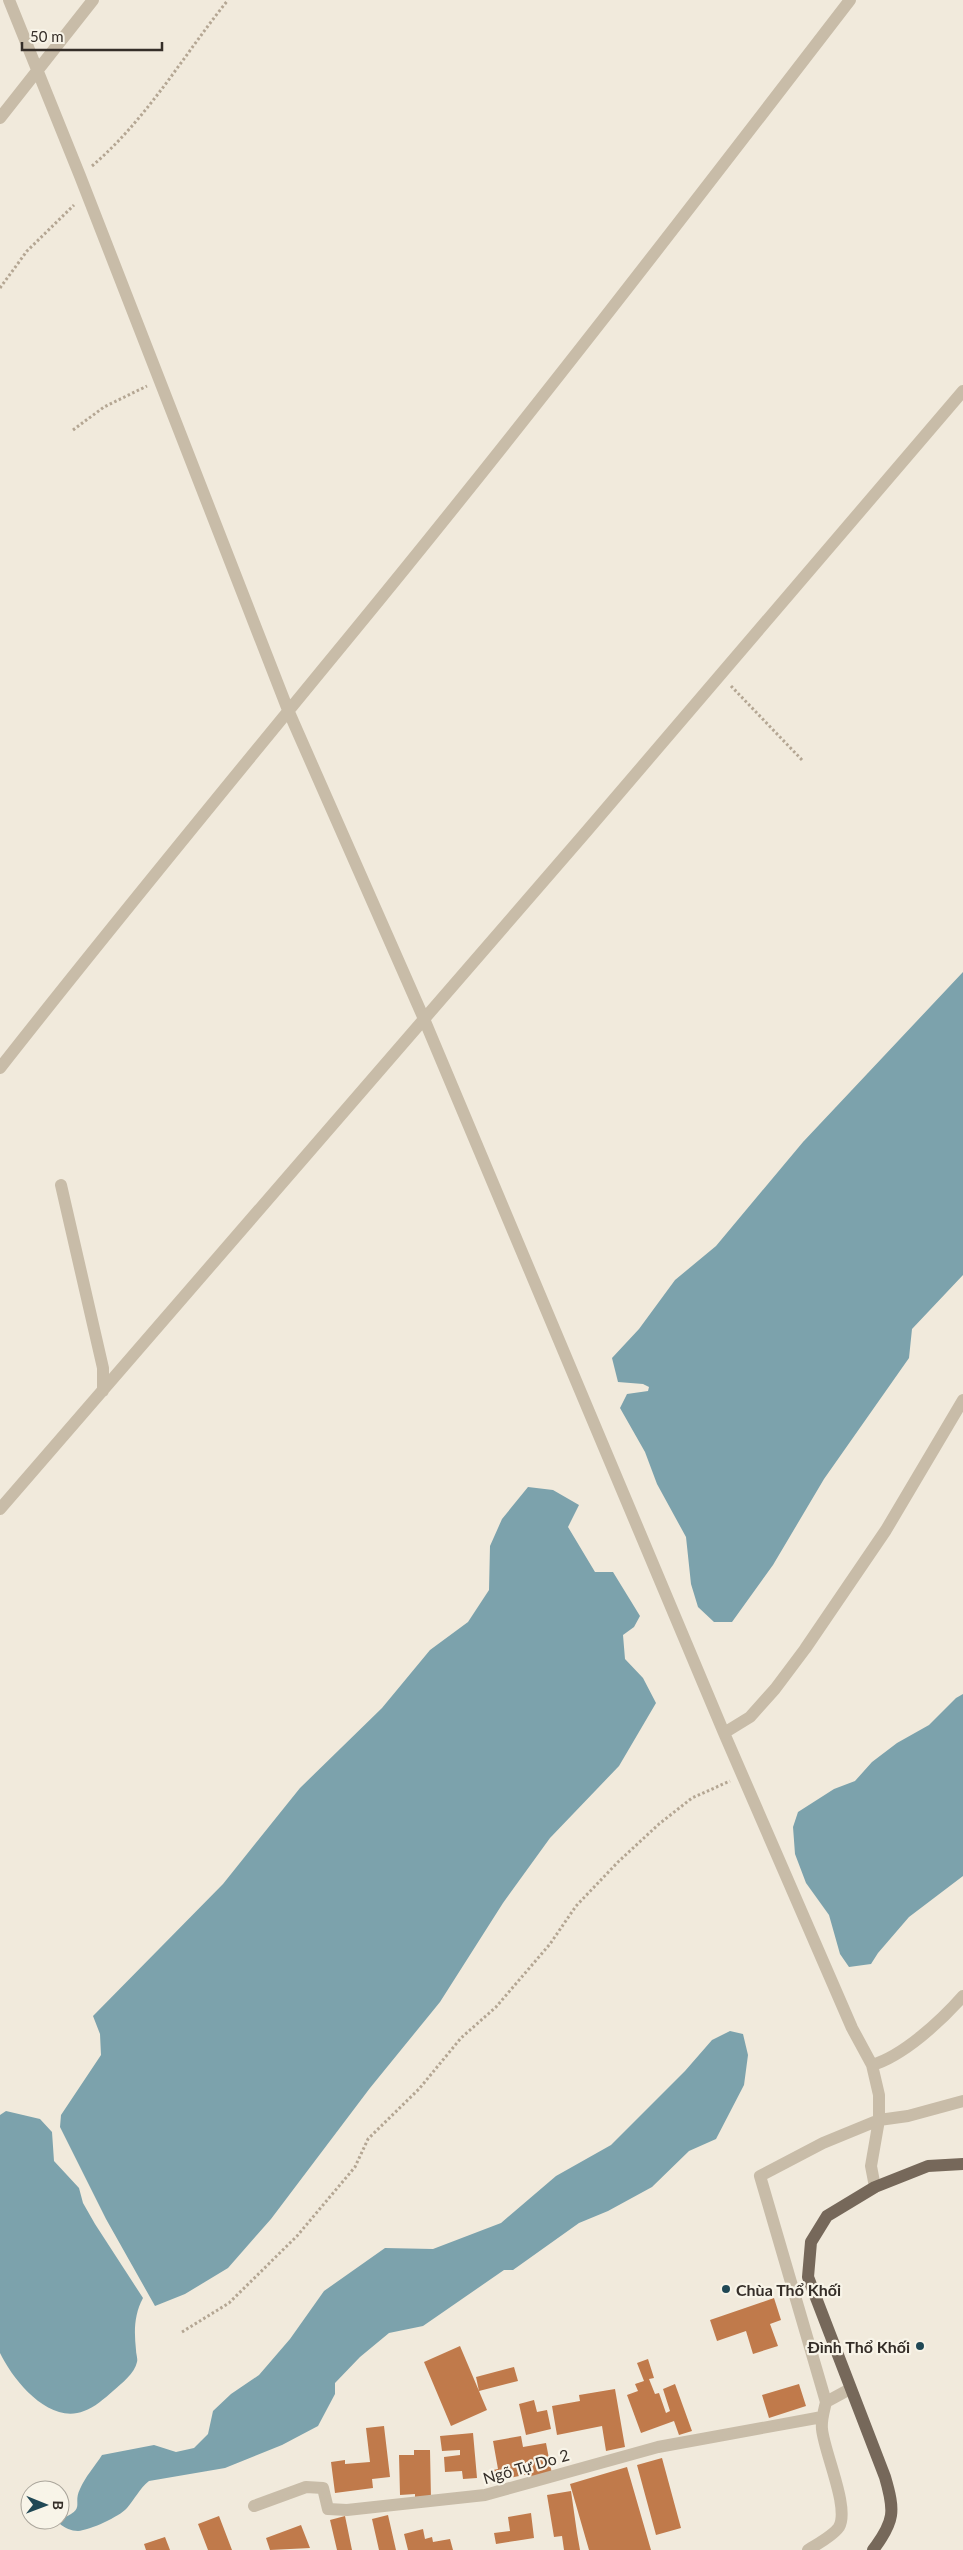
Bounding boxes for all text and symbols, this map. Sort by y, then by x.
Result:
scale bar [22,20,162,52]
text: 50 m [30,27,64,45]
place label: Chùa Thổ Khối [736,2280,841,2299]
marker: Chùa Thổ Khối [720,2283,732,2295]
place label: Đình Thổ Khối [807,2337,910,2356]
marker: Đình Thổ Khối [914,2340,926,2352]
street label: Ngõ Tự Do 2 [481,2445,571,2487]
north arrow [20,2480,70,2530]
text: B [50,2500,67,2510]

